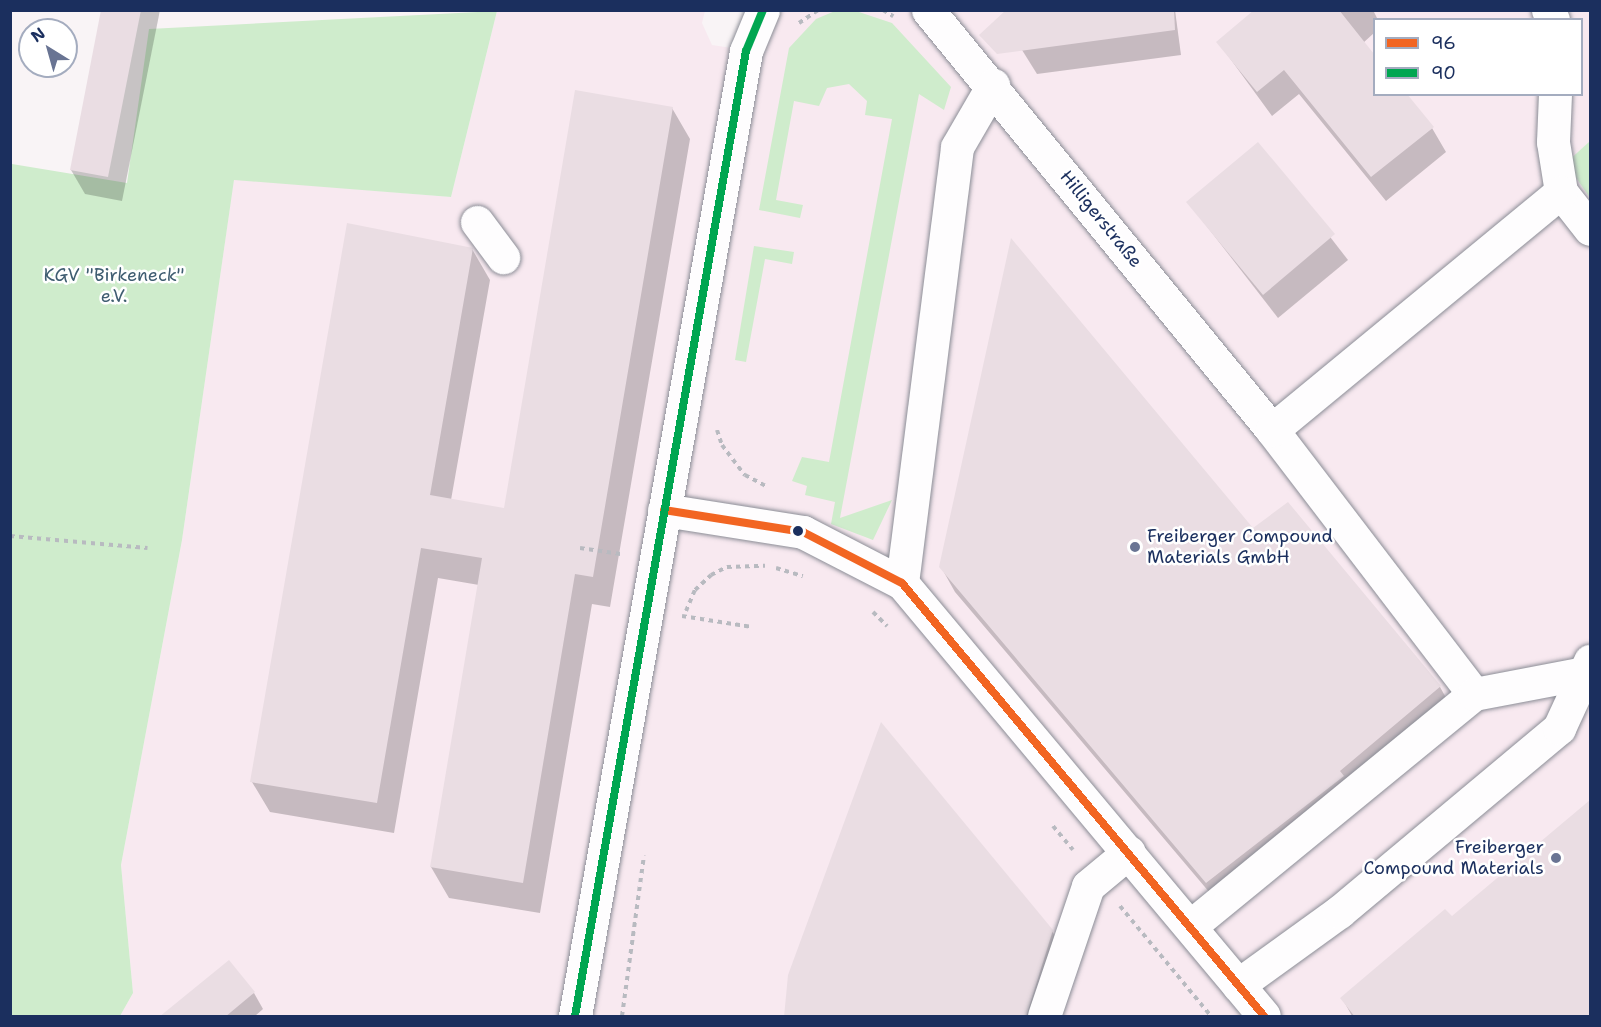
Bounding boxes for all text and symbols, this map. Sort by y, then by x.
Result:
north arrow [18,18,78,78]
legend [1373,18,1583,96]
text: N [27,23,49,47]
text: 96 [1431,31,1456,55]
text: 90 [1431,61,1456,85]
street label: Hilligerstraße [1055,166,1147,272]
park label: KGV "Birkeneck" e.V. [44,265,184,308]
unlabelled marker [792,525,804,537]
place label: Freiberger Compound Materials GmbH [1147,526,1333,568]
marker: Freiberger Compound Materials GmbH [1128,540,1142,554]
place label: Freiberger Compound Materials [1364,837,1544,880]
marker: Freiberger Compound Materials [1549,851,1563,865]

